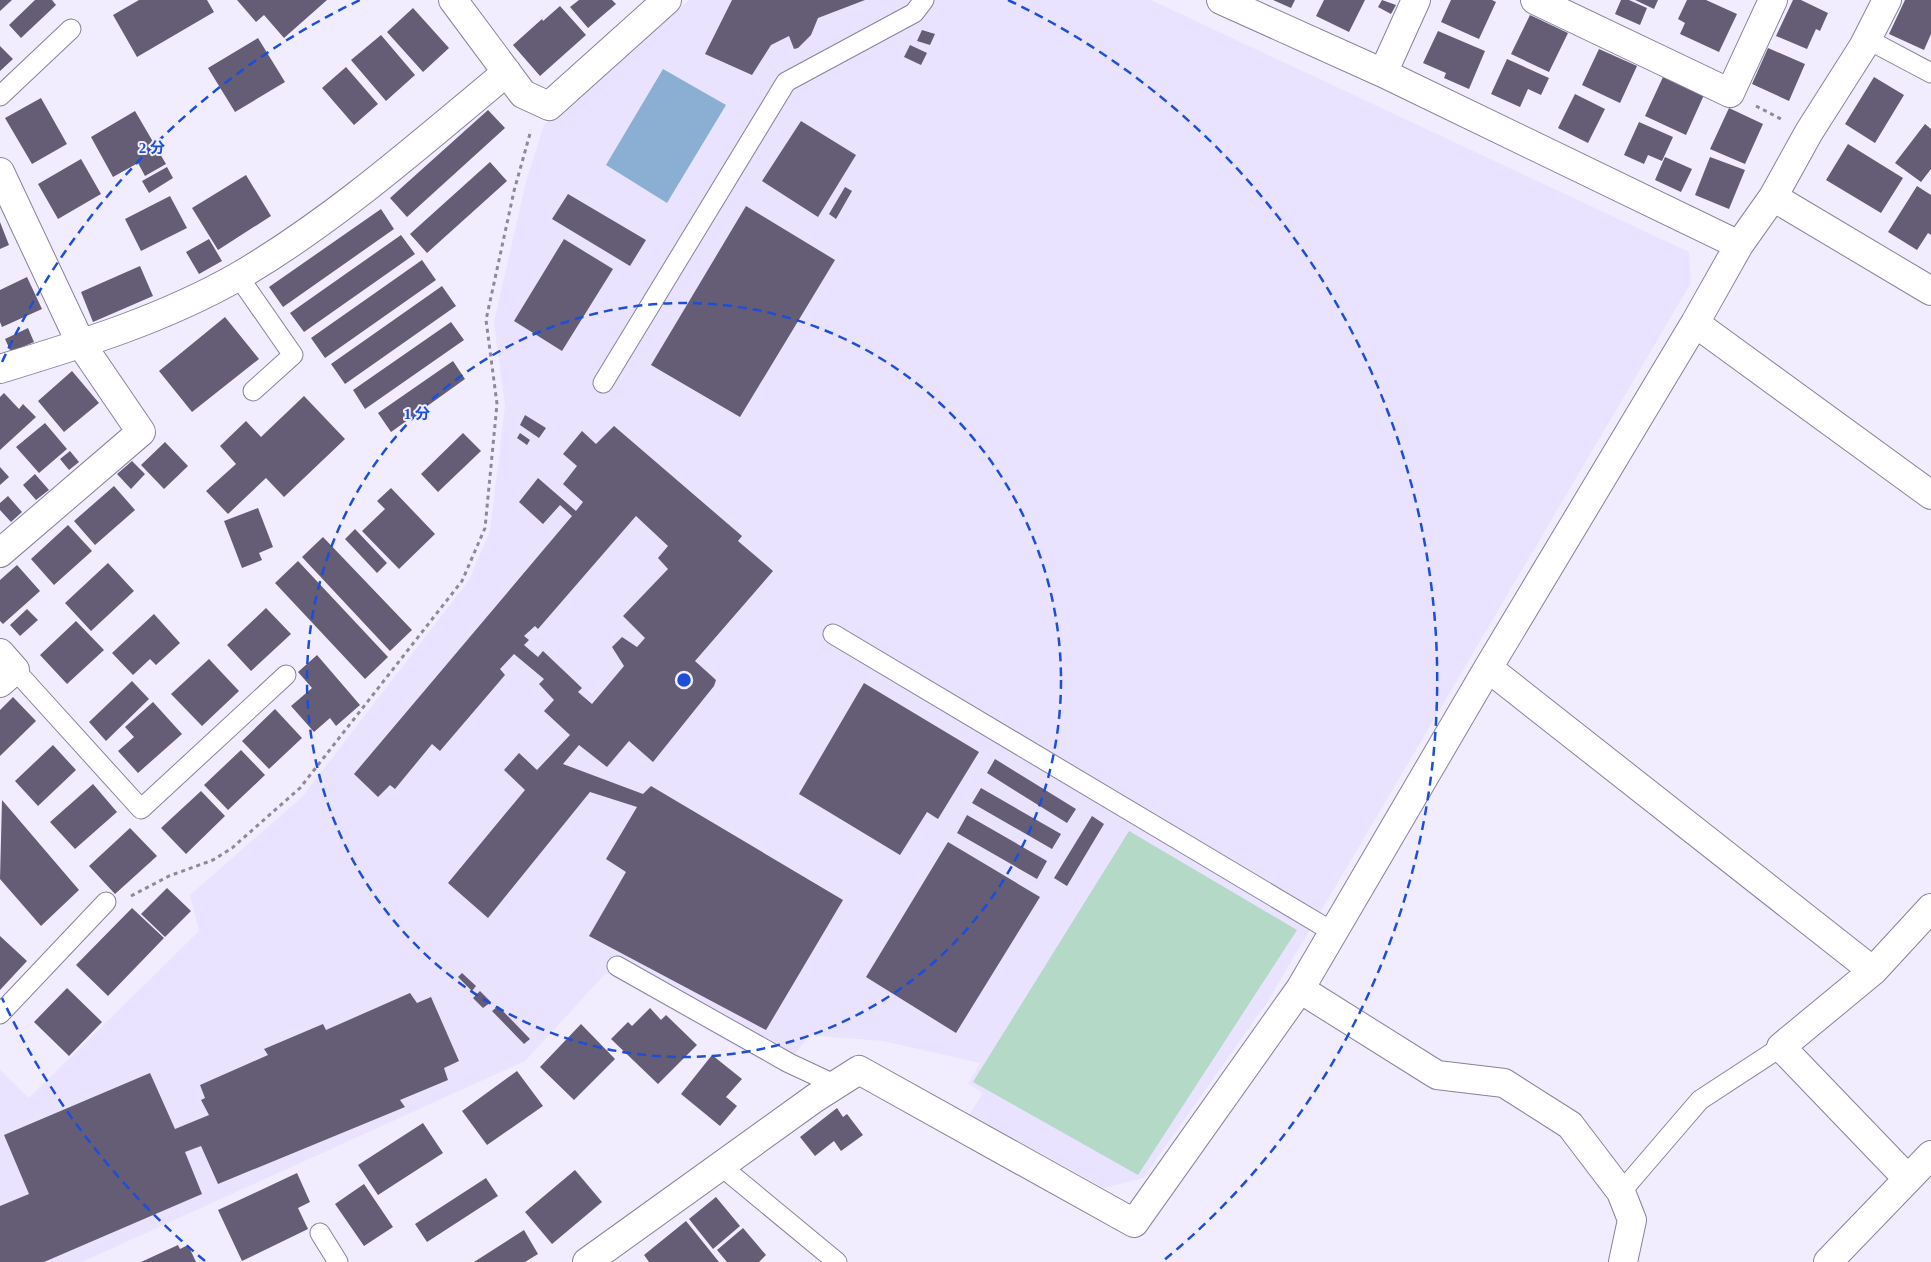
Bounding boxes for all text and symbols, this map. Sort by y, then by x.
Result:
text: 2 分 [139,140,165,156]
text: 1 分 [404,406,430,422]
centre of rings [675,671,693,689]

